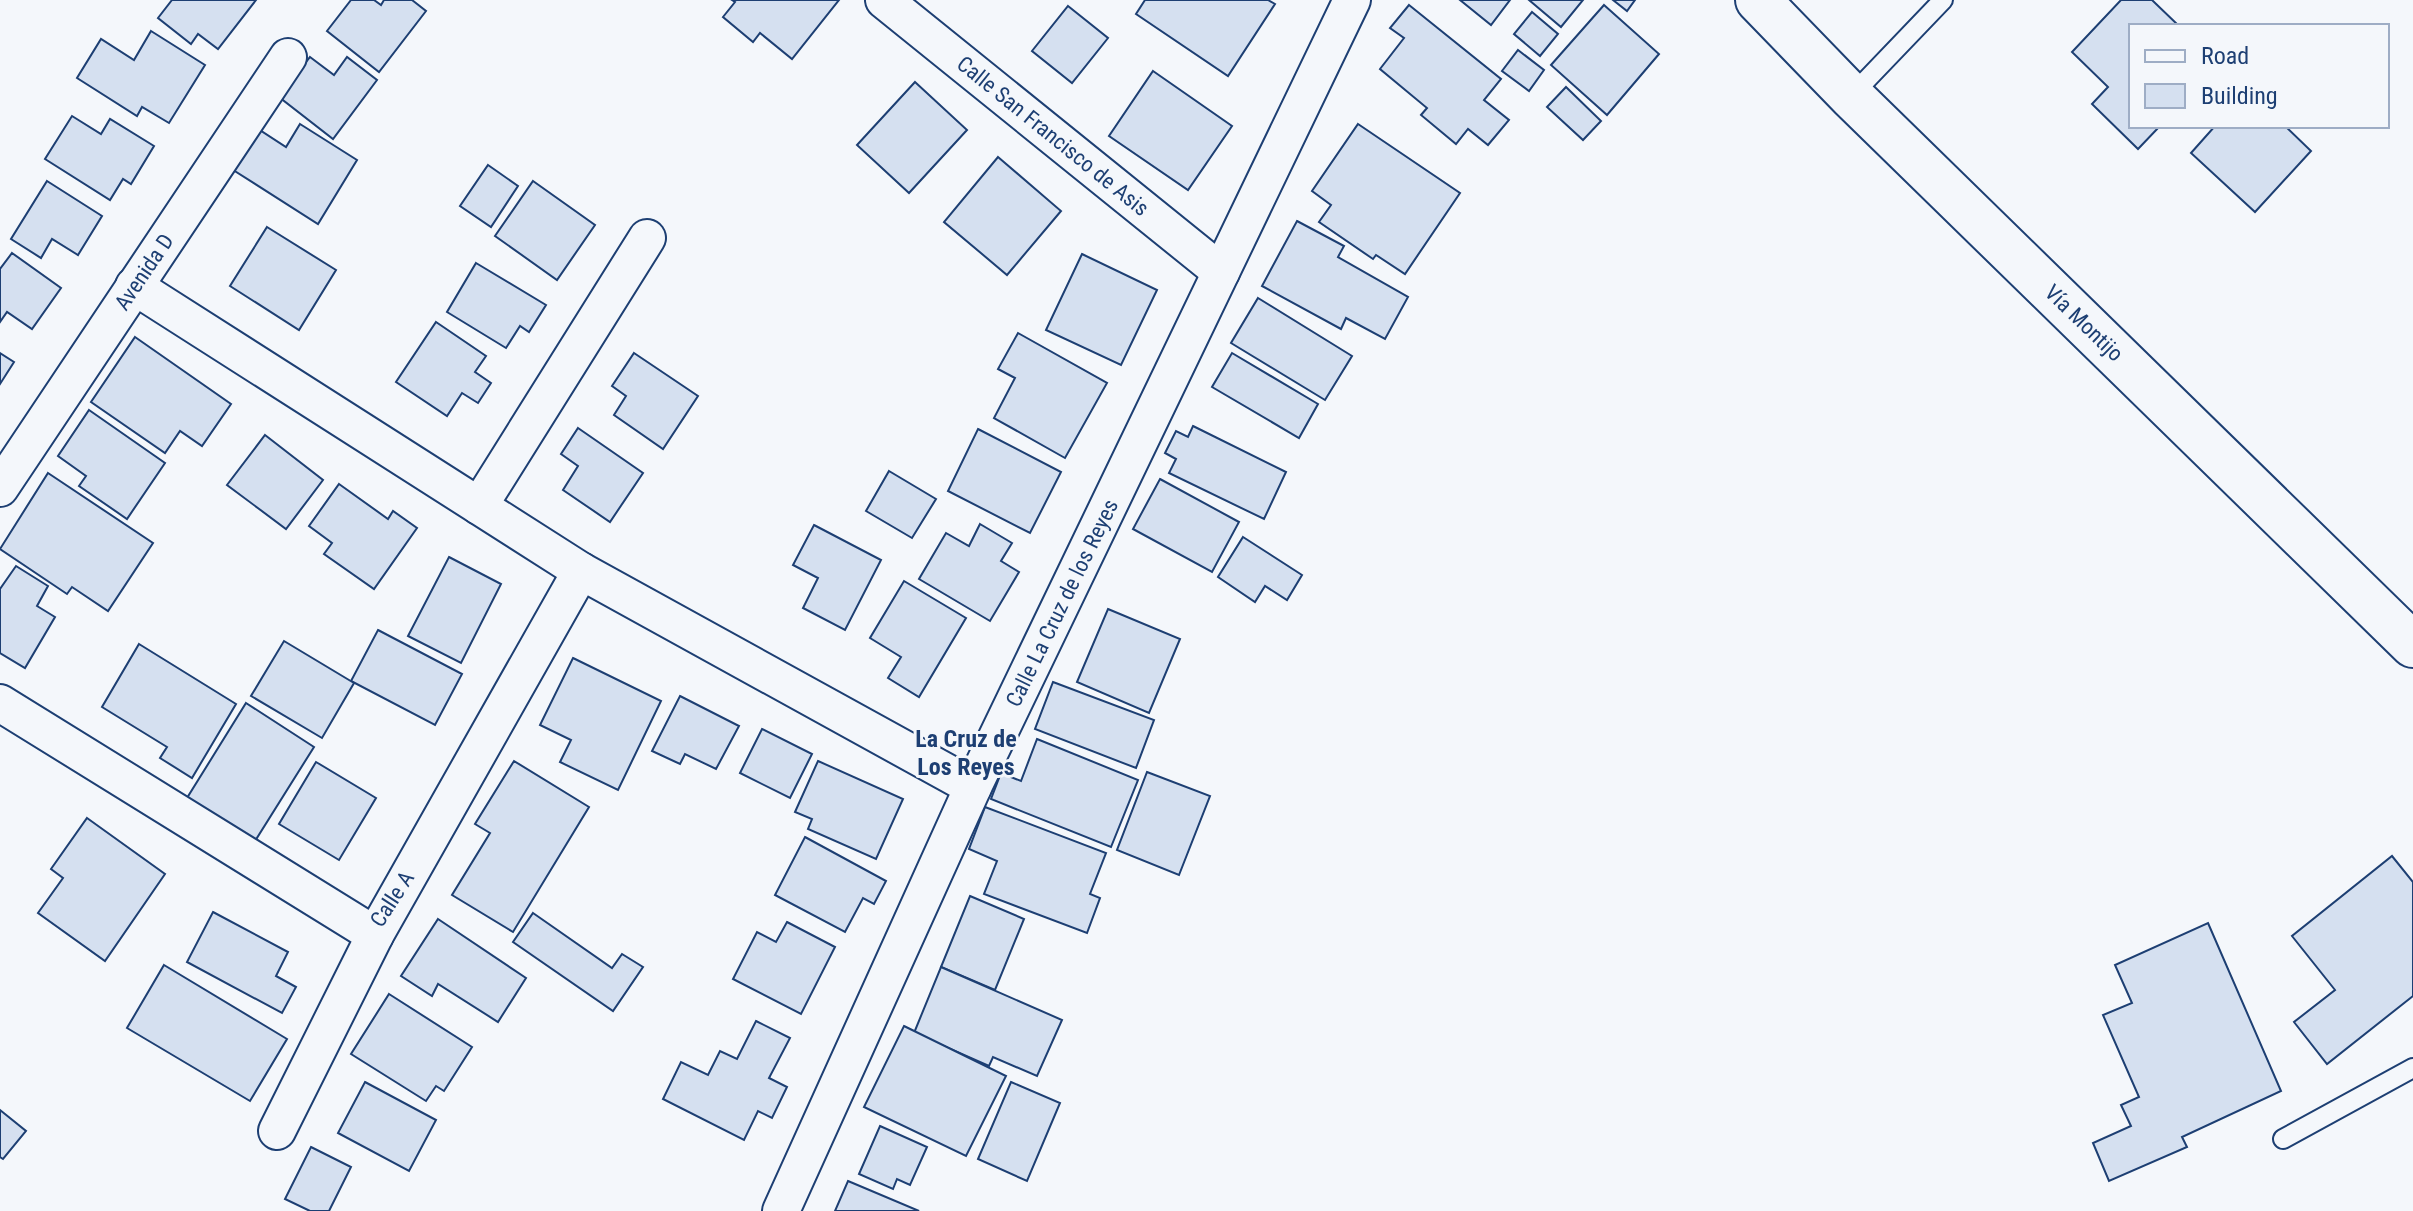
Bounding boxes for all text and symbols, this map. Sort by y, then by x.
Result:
legend [2129,24,2389,128]
text: Road [2201,42,2249,70]
street label: Calle San Francisco de Asis [952,51,1154,221]
text: Building [2201,82,2278,110]
street label: Avenida D [109,229,179,315]
street label: Vía Montijo [2040,280,2128,366]
street label: Calle La Cruz de los Reyes [1001,495,1123,711]
district label: La Cruz de Los Reyes [915,725,1017,781]
street label: Calle A [365,866,419,931]

